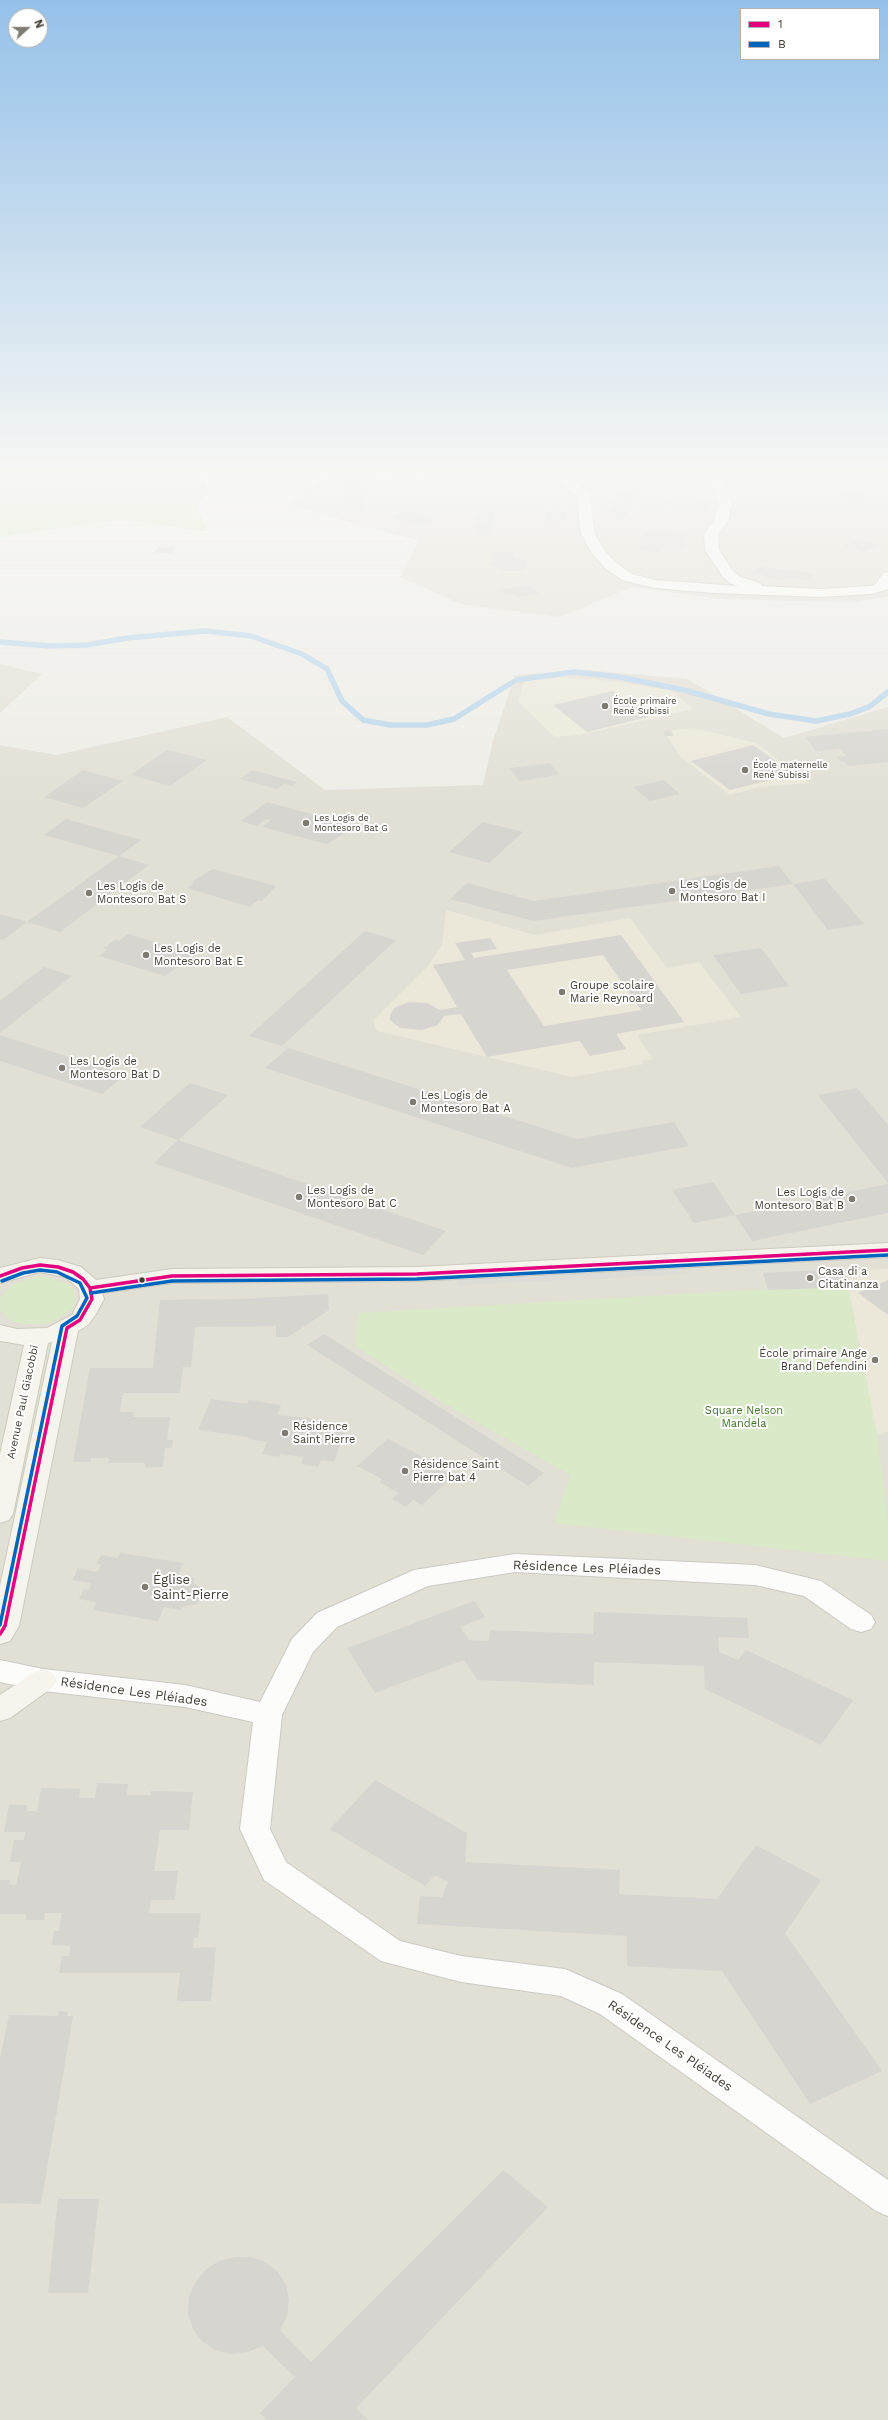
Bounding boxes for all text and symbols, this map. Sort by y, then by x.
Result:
north arrow [8,8,48,48]
legend [740,8,880,60]
text: 1 [778,17,783,31]
text: N [31,18,46,30]
text: B [778,37,786,51]
place label: École primaire René Subissi [613,696,677,717]
marker: École primaire René Subissi [600,701,610,711]
place label: École maternelle René Subissi [753,760,828,781]
marker: École maternelle René Subissi [740,765,750,775]
place label: Les Logis de Montesoro Bat G [314,813,388,834]
marker: Les Logis de Montesoro Bat G [301,818,311,828]
place label: Les Logis de Montesoro Bat I [680,878,765,904]
place label: Les Logis de Montesoro Bat S [97,880,186,906]
marker: Les Logis de Montesoro Bat I [667,886,677,896]
marker: Les Logis de Montesoro Bat S [84,888,94,898]
place label: Les Logis de Montesoro Bat E [154,942,243,968]
marker: Les Logis de Montesoro Bat E [141,950,151,960]
place label: Groupe scolaire Marie Reynoard [570,979,654,1005]
marker: Groupe scolaire Marie Reynoard [557,987,567,997]
place label: Les Logis de Montesoro Bat D [70,1055,160,1081]
marker: Les Logis de Montesoro Bat D [57,1063,67,1073]
place label: Les Logis de Montesoro Bat A [421,1089,510,1115]
marker: Les Logis de Montesoro Bat A [408,1097,418,1107]
place label: Les Logis de Montesoro Bat C [307,1184,397,1210]
place label: Les Logis de Montesoro Bat B [755,1186,844,1212]
marker: Les Logis de Montesoro Bat C [294,1192,304,1202]
marker: Les Logis de Montesoro Bat B [847,1194,857,1204]
place label: Casa di a Citatinanza [818,1265,879,1291]
marker: Casa di a Citatinanza [805,1273,815,1283]
unlabelled marker [137,1275,147,1285]
street label: Avenue Paul Giacobbi [4,1344,42,1460]
place label: École primaire Ange Brand Defendini [759,1347,867,1373]
marker: École primaire Ange Brand Defendini [870,1355,880,1365]
park label: Square Nelson Mandela [705,1404,783,1430]
place label: Résidence Saint Pierre [293,1420,355,1446]
marker: Résidence Saint Pierre [280,1428,290,1438]
place label: Résidence Saint Pierre bat 4 [413,1458,499,1484]
marker: Résidence Saint Pierre bat 4 [400,1466,410,1476]
street label: Résidence Les Pléiades [513,1558,661,1578]
place label: Église Saint-Pierre [153,1572,229,1603]
marker: Église Saint-Pierre [140,1582,150,1592]
street label: Résidence Les Pléiades [60,1674,208,1710]
street label: Résidence Les Pléiades [605,1997,735,2095]

